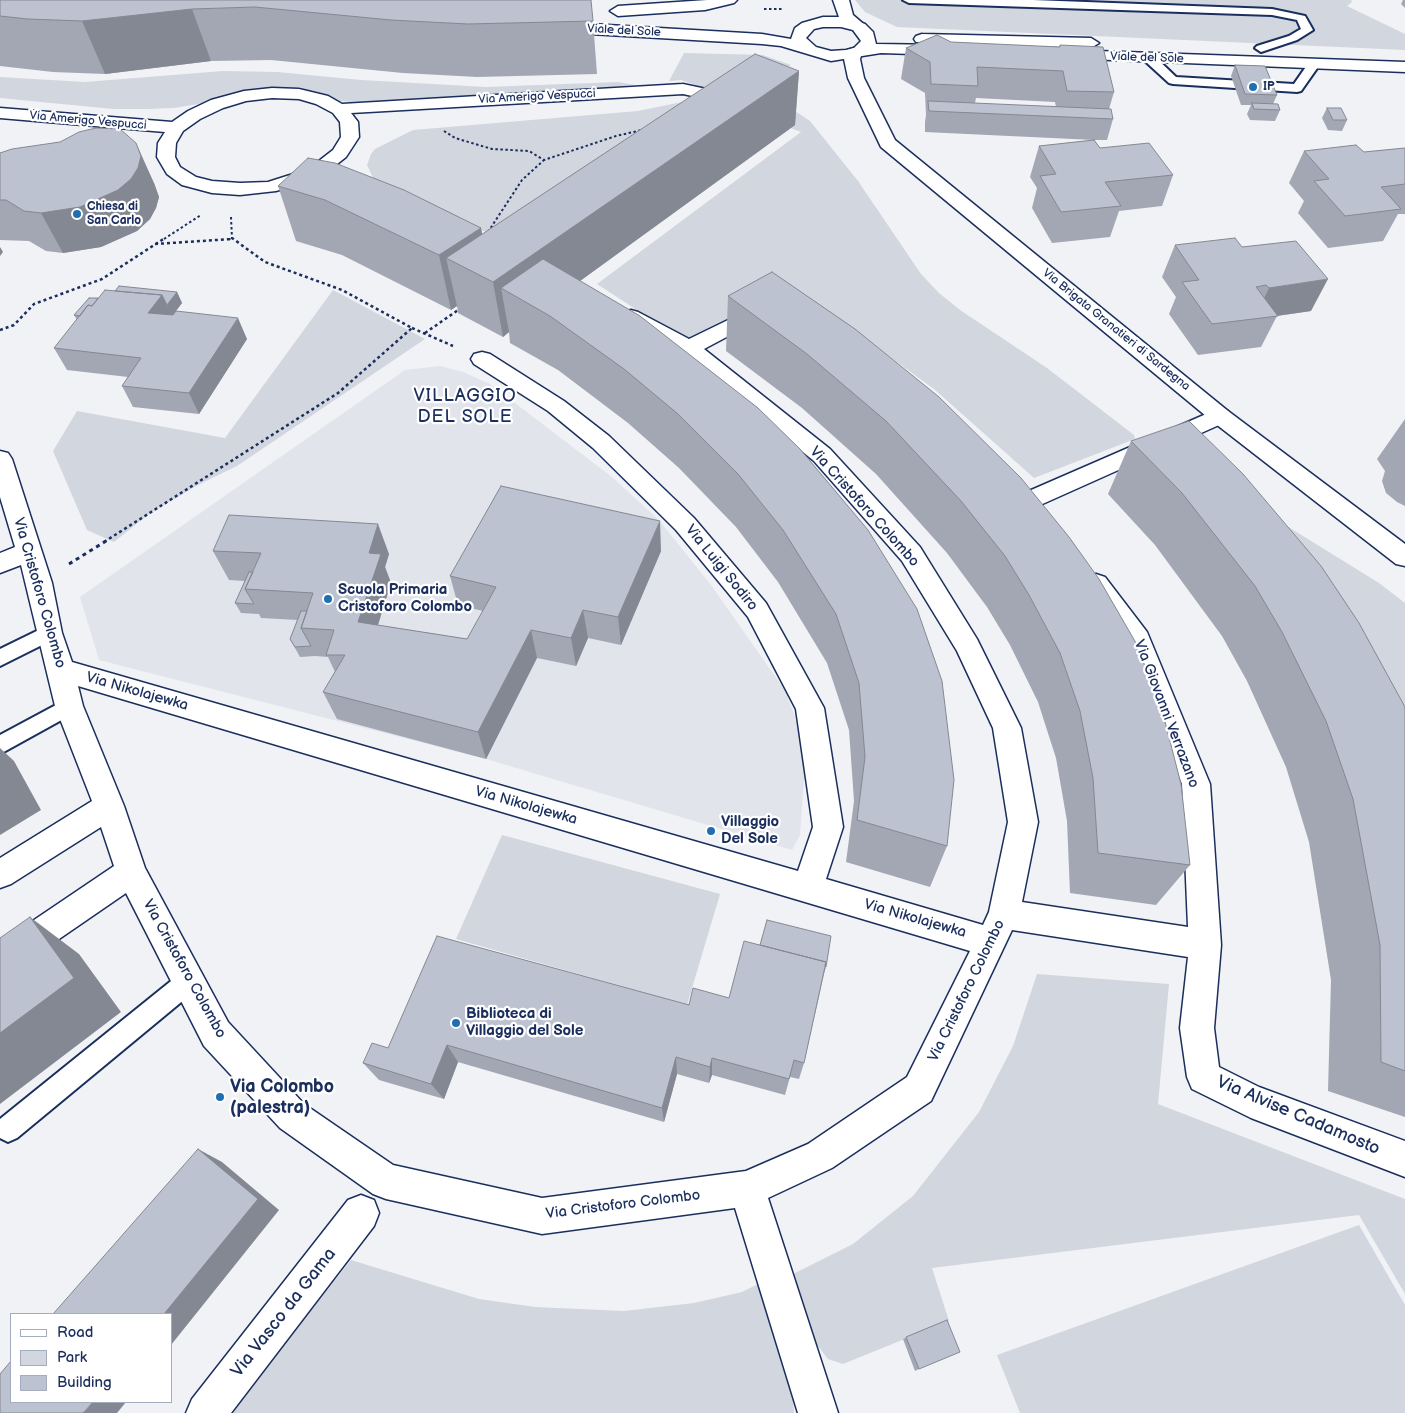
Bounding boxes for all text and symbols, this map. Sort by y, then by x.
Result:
street label: Viale del Sole [587,22,661,40]
street label: Viale del Sole [1110,50,1184,66]
place label: IP [1263,80,1275,94]
marker: IP [1247,81,1259,93]
street label: Via Amerigo Vespucci [478,87,596,107]
street label: Via Amerigo Vespucci [29,109,147,133]
place label: Chiesa di San Carlo [87,200,141,228]
marker: Chiesa di San Carlo [71,208,83,220]
street label: Via Brigata Granatieri di Sardegna [1039,266,1193,394]
district label: VILLAGGIO DEL SOLE [412,385,518,428]
street label: Via Cristoforo Colombo [805,443,923,571]
street label: Via Cristoforo Colombo [9,516,69,670]
street label: Via Luigi Sodiro [681,521,761,615]
place label: Scuola Primaria Cristoforo Colombo [338,581,472,616]
marker: Scuola Primaria Cristoforo Colombo [322,593,334,605]
street label: Via Giovanni Verrazano [1129,637,1203,791]
street label: Via Nikolajewka [84,669,190,715]
street label: Via Nikolajewka [473,783,579,829]
place label: Villaggio Del Sole [721,813,779,848]
marker: Villaggio Del Sole [705,825,717,837]
street label: Via Nikolajewka [862,896,968,942]
street label: Via Cristoforo Colombo [138,897,230,1041]
street label: Via Cristoforo Colombo [925,917,1009,1065]
place label: Biblioteca di Villaggio del Sole [466,1005,583,1040]
marker: Biblioteca di Villaggio del Sole [450,1017,462,1029]
street label: Via Alvise Cadamosto [1213,1072,1383,1160]
place label: Via Colombo (palestra) [230,1076,334,1118]
marker: Via Colombo (palestra) [214,1091,226,1103]
street label: Via Cristoforo Colombo [545,1187,701,1223]
street label: Via Vasco da Gama [227,1244,341,1382]
legend [10,1313,172,1403]
text: Road [57,1323,93,1342]
text: Park [57,1348,87,1367]
text: Building [57,1373,112,1392]

